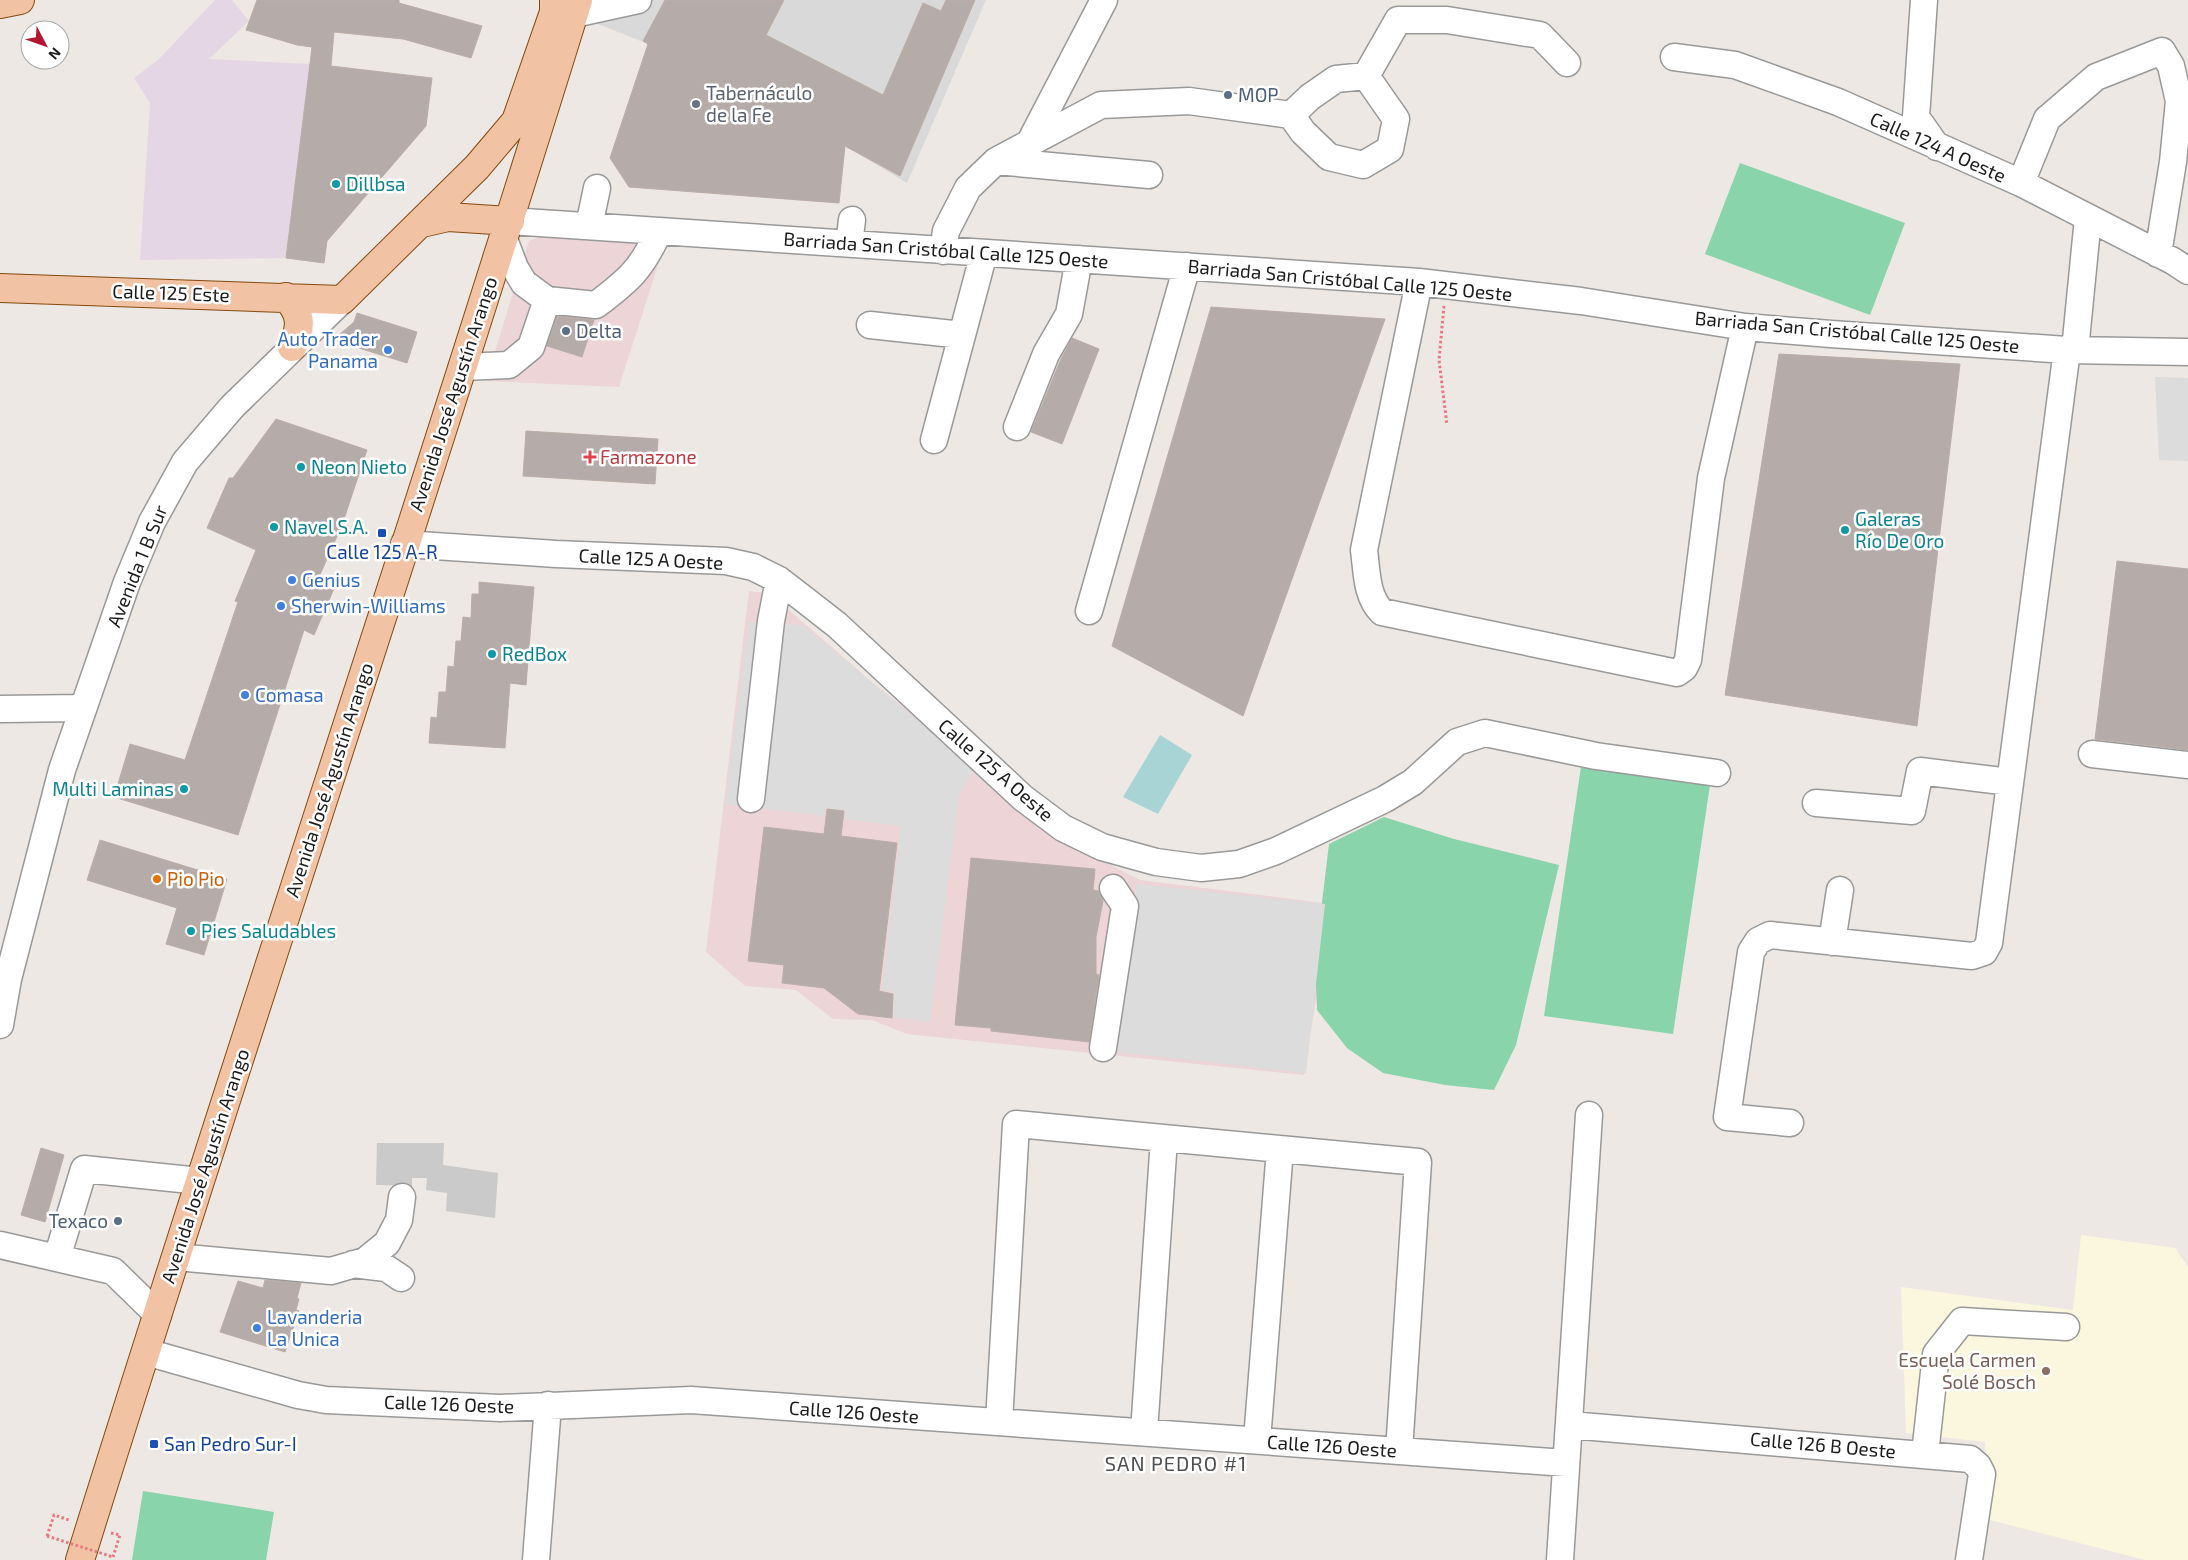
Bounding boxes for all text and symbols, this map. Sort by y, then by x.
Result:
north arrow [20,20,70,70]
text: N [45,44,65,63]
place label: Tabernáculo de la Fe [706,81,812,126]
place label: MOP [1238,83,1279,106]
marker: MOP [1222,89,1234,101]
marker: Tabernáculo de la Fe [690,98,702,110]
street label: Calle 124 A Oeste [1867,106,2010,187]
place label: Dillbsa [346,172,406,195]
marker: Dillbsa [330,178,342,190]
street label: Barriada San Cristóbal Calle 125 Oeste [783,227,1109,272]
street label: Barriada San Cristóbal Calle 125 Oeste [1187,254,1513,305]
street label: Avenida José Agustín Arango [404,274,501,514]
street label: Calle 125 Este [112,279,230,306]
street label: Barriada San Cristóbal Calle 125 Oeste [1694,306,2020,357]
place label: Delta [576,319,622,342]
marker: Delta [560,325,572,337]
place label: Auto Trader Panama [277,327,378,372]
marker: Auto Trader Panama [382,344,394,356]
place label: Farmazone [600,445,697,468]
marker: Farmazone [584,451,596,463]
place label: Neon Nieto [311,455,407,478]
marker: Neon Nieto [295,461,307,473]
street label: Avenida 1 B Sur [102,501,172,630]
place label: Galeras Río De Oro [1855,507,1944,552]
place label: Navel S.A. [284,515,369,538]
marker: Navel S.A. [268,521,280,533]
marker: Galeras Río De Oro [1839,524,1851,536]
marker: Calle 125 A-R [376,527,388,539]
place label: Calle 125 A-R [326,540,438,563]
street label: Calle 125 A Oeste [578,543,724,574]
place label: Genius [302,568,360,591]
marker: Genius [286,574,298,586]
place label: Sherwin-Williams [291,594,446,617]
marker: Sherwin-Williams [275,600,287,612]
place label: RedBox [502,642,567,665]
marker: RedBox [486,648,498,660]
street label: Avenida José Agustín Arango [280,660,377,900]
place label: Comasa [255,683,324,706]
marker: Comasa [239,689,251,701]
street label: Calle 125 A Oeste [934,713,1059,826]
place label: Multi Laminas [52,777,174,800]
marker: Multi Laminas [178,783,190,795]
place label: Pio Pio [167,867,225,890]
marker: Pio Pio [151,873,163,885]
place label: Pies Saludables [201,919,336,942]
marker: Pies Saludables [185,925,197,937]
street label: Avenida José Agustín Arango [156,1046,253,1286]
place label: Texaco [48,1209,108,1232]
marker: Texaco [112,1215,124,1227]
place label: Lavanderia La Unica [267,1305,363,1350]
marker: Lavanderia La Unica [251,1322,263,1334]
place label: Escuela Carmen Solé Bosch [1898,1348,2036,1393]
marker: Escuela Carmen Solé Bosch [2040,1365,2052,1377]
street label: Calle 126 Oeste [383,1390,515,1417]
street label: Calle 126 Oeste [788,1395,920,1428]
street label: Calle 126 B Oeste [1749,1427,1897,1462]
street label: Calle 126 Oeste [1266,1429,1398,1462]
place label: San Pedro Sur-I [164,1432,297,1455]
marker: San Pedro Sur-I [148,1438,160,1450]
district label: SAN PEDRO #1 [1105,1451,1247,1475]

